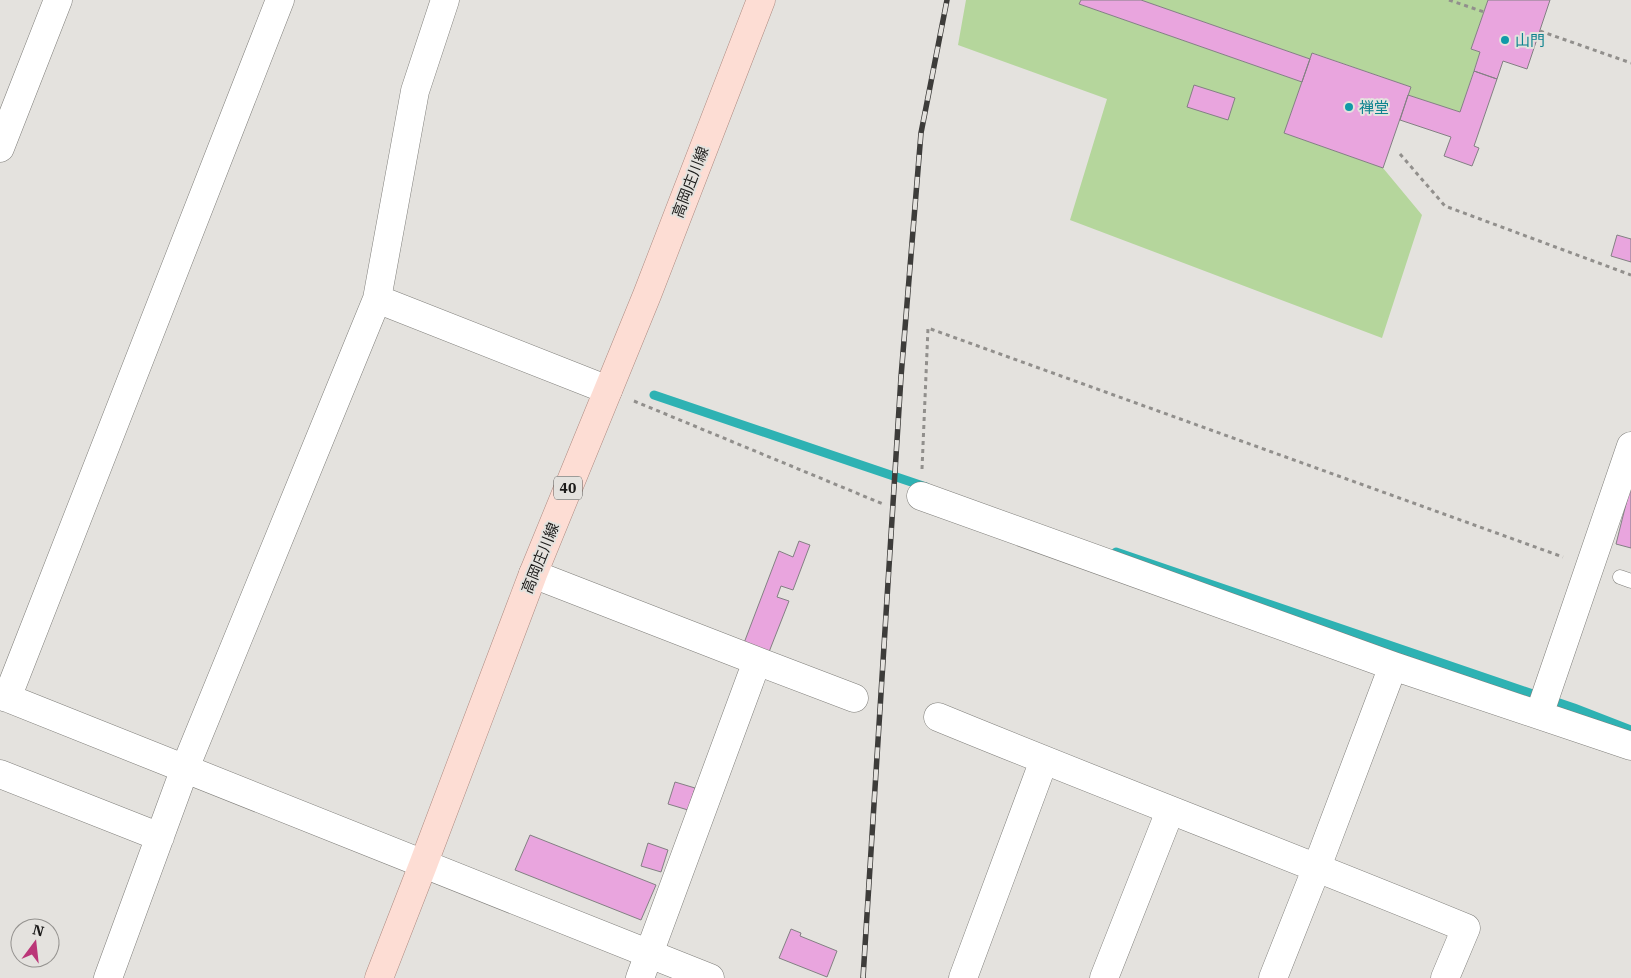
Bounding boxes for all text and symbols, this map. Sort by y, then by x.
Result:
place label: 山門 [1515,31,1545,50]
marker: 山門 [1499,34,1511,46]
place label: 禅堂 [1359,98,1389,117]
marker: 禅堂 [1343,101,1355,113]
street label: 高岡庄川線 [668,144,712,220]
road number: 40 [554,476,582,499]
street label: 高岡庄川線 [517,520,563,596]
north arrow [10,918,60,968]
text: N [31,920,46,941]

